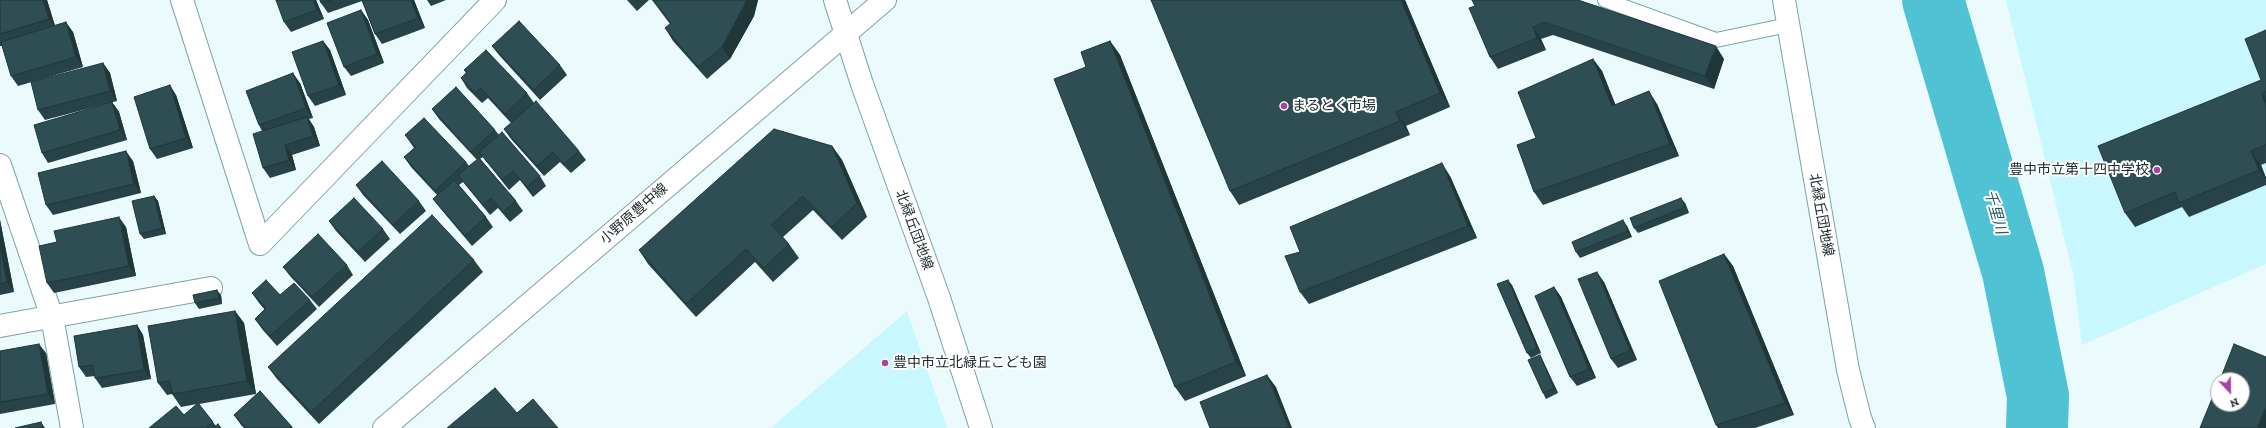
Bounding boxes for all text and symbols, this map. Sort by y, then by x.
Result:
place label: まるとく市場 [1292,98,1376,114]
marker: まるとく市場 [1279,101,1289,111]
place label: 豊中市立第十四中学校 [2009,162,2149,178]
marker: 豊中市立第十四中学校 [2152,165,2162,175]
street label: 北緑丘団地線 [1805,172,1837,258]
street label: 小野原豊中線 [597,180,671,248]
street label: 北緑丘団地線 [892,188,936,272]
water label: 千里川 [1980,188,2010,236]
place label: 豊中市立北緑丘こども園 [893,355,1047,371]
marker: 豊中市立北緑丘こども園 [880,358,890,368]
north arrow [2210,372,2250,412]
text: N [2228,395,2241,410]

